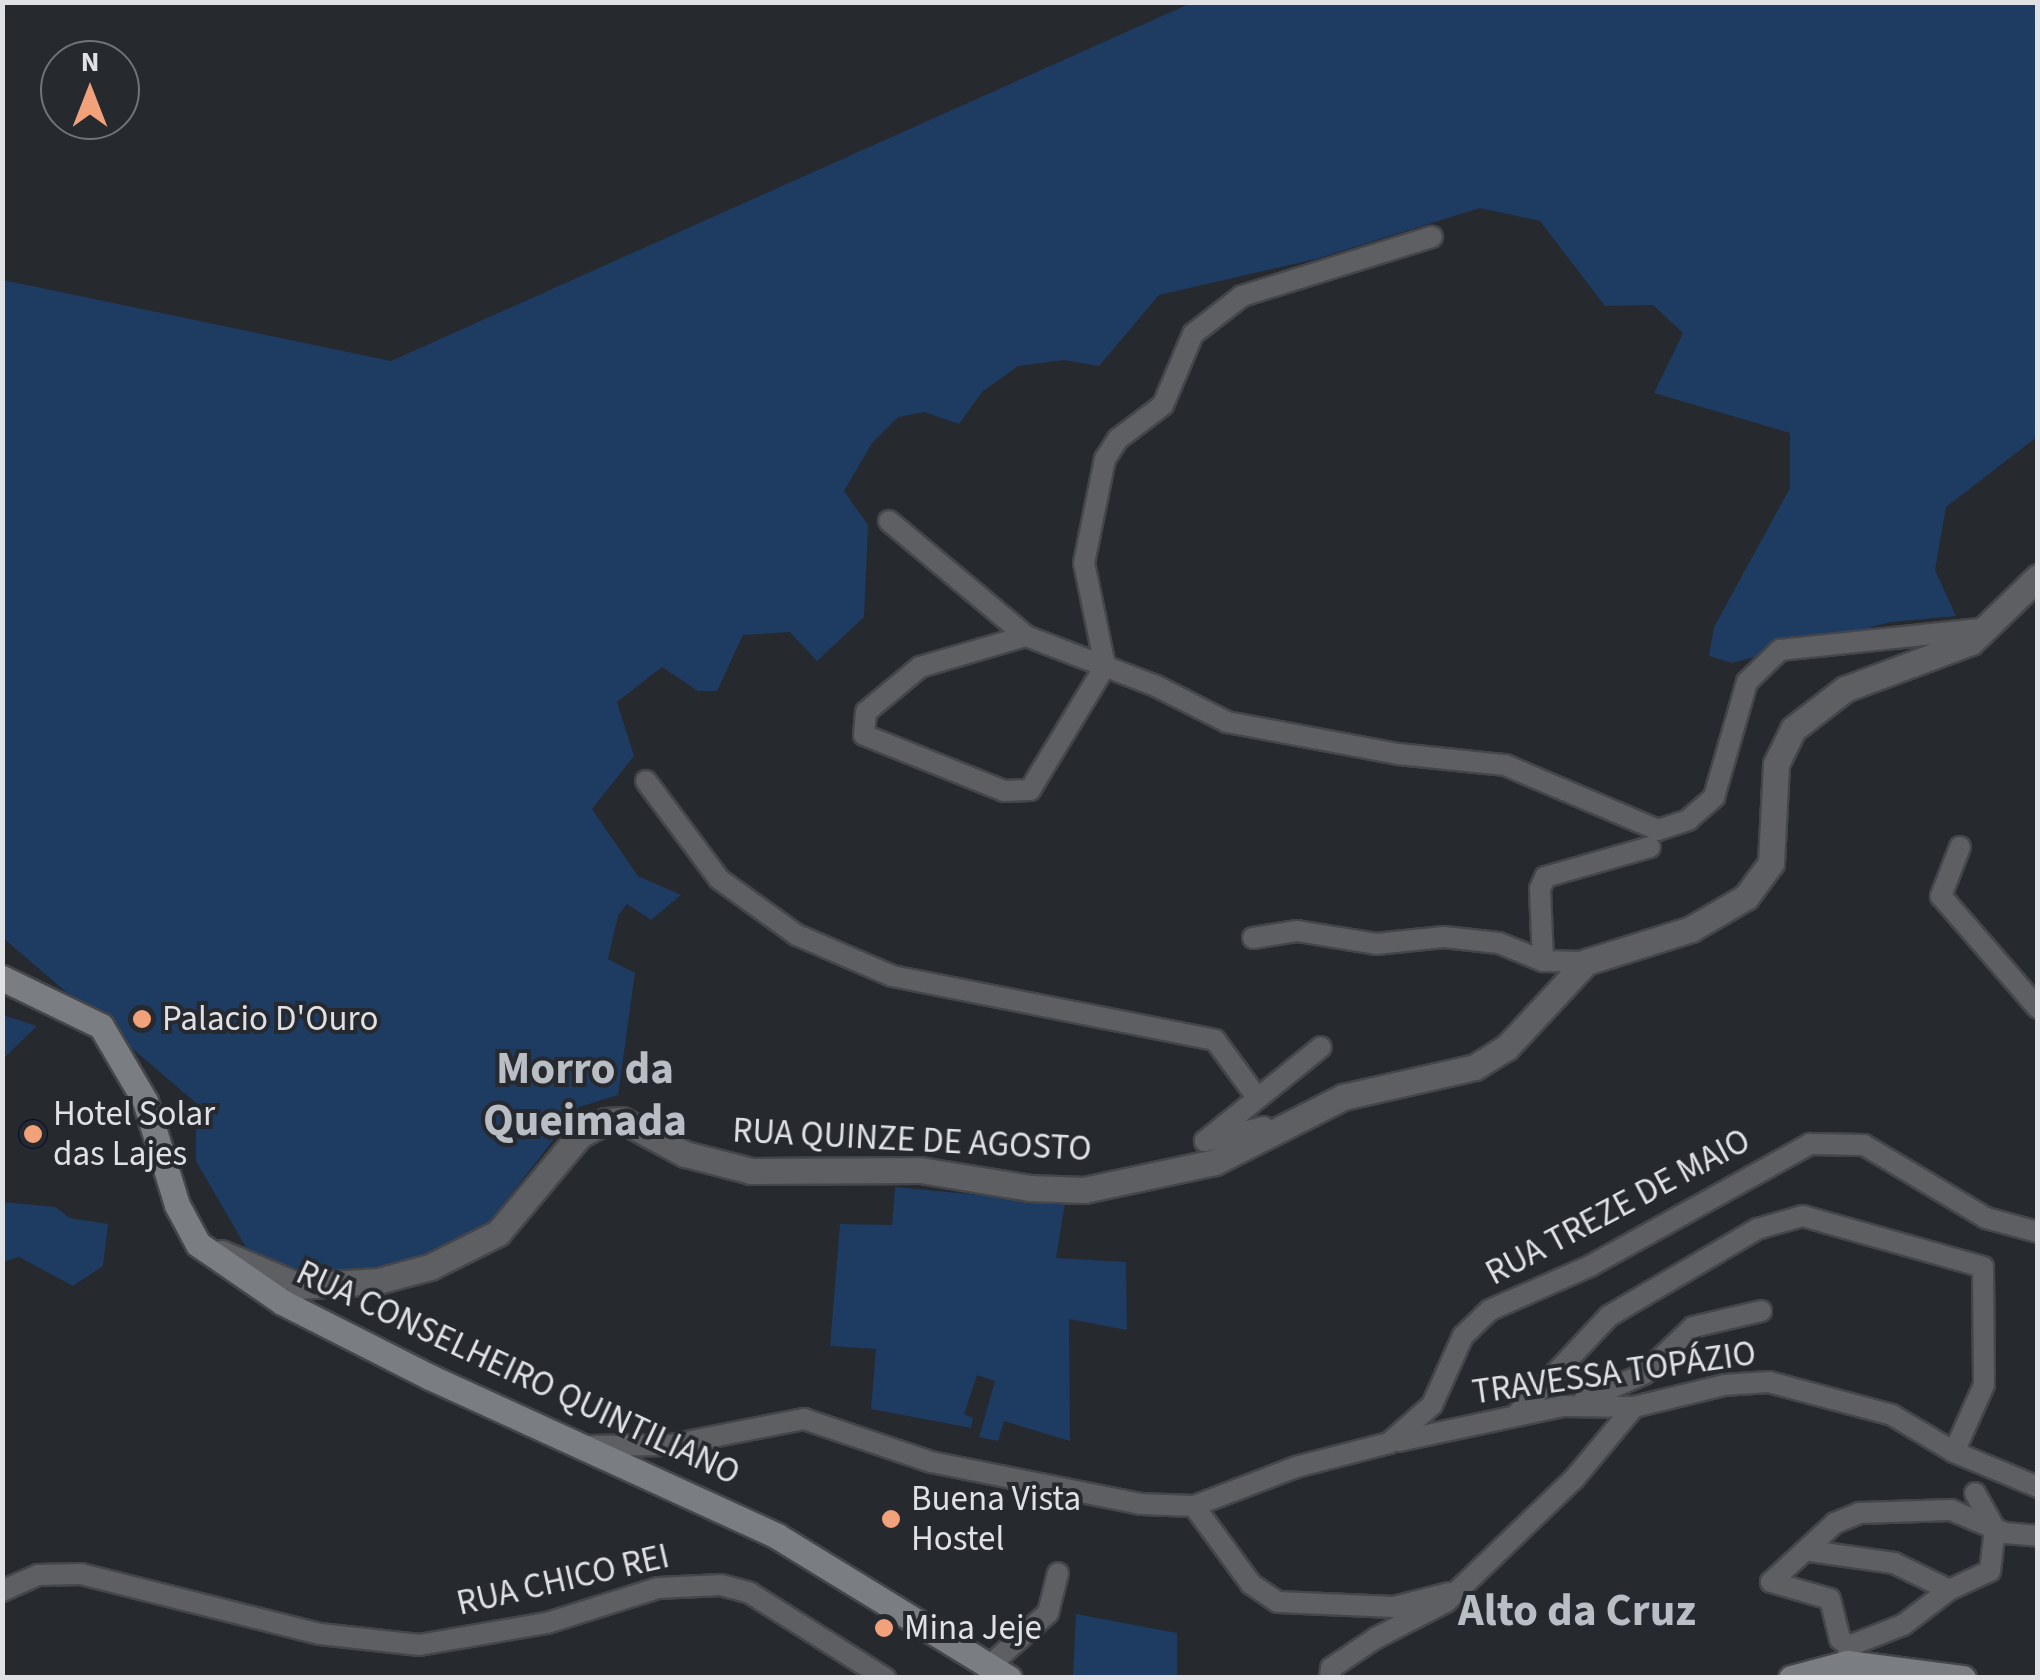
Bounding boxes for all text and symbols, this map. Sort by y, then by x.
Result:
north arrow [40,40,140,140]
text: N [81,42,99,82]
place label: Palacio D'Ouro [162,998,378,1040]
marker: Palacio D'Ouro [131,1008,153,1030]
district label: Morro da Queimada [483,1043,687,1149]
place label: Hotel Solar das Lajes [53,1093,215,1175]
street label: RUA QUINZE DE AGOSTO [731,1110,1093,1170]
street label: RUA TREZE DE MAIO [1479,1120,1757,1294]
marker: Hotel Solar das Lajes [22,1123,44,1145]
street label: RUA CONSELHEIRO QUINTILIANO [290,1252,746,1494]
street label: TRAVESSA TOPÁZIO [1470,1332,1758,1414]
place label: Buena Vista Hostel [911,1478,1081,1560]
marker: Buena Vista Hostel [880,1508,902,1530]
street label: RUA CHICO REI [453,1535,673,1625]
district label: Alto da Cruz [1458,1585,1696,1639]
place label: Mina Jeje [904,1607,1042,1649]
marker: Mina Jeje [873,1617,895,1639]

